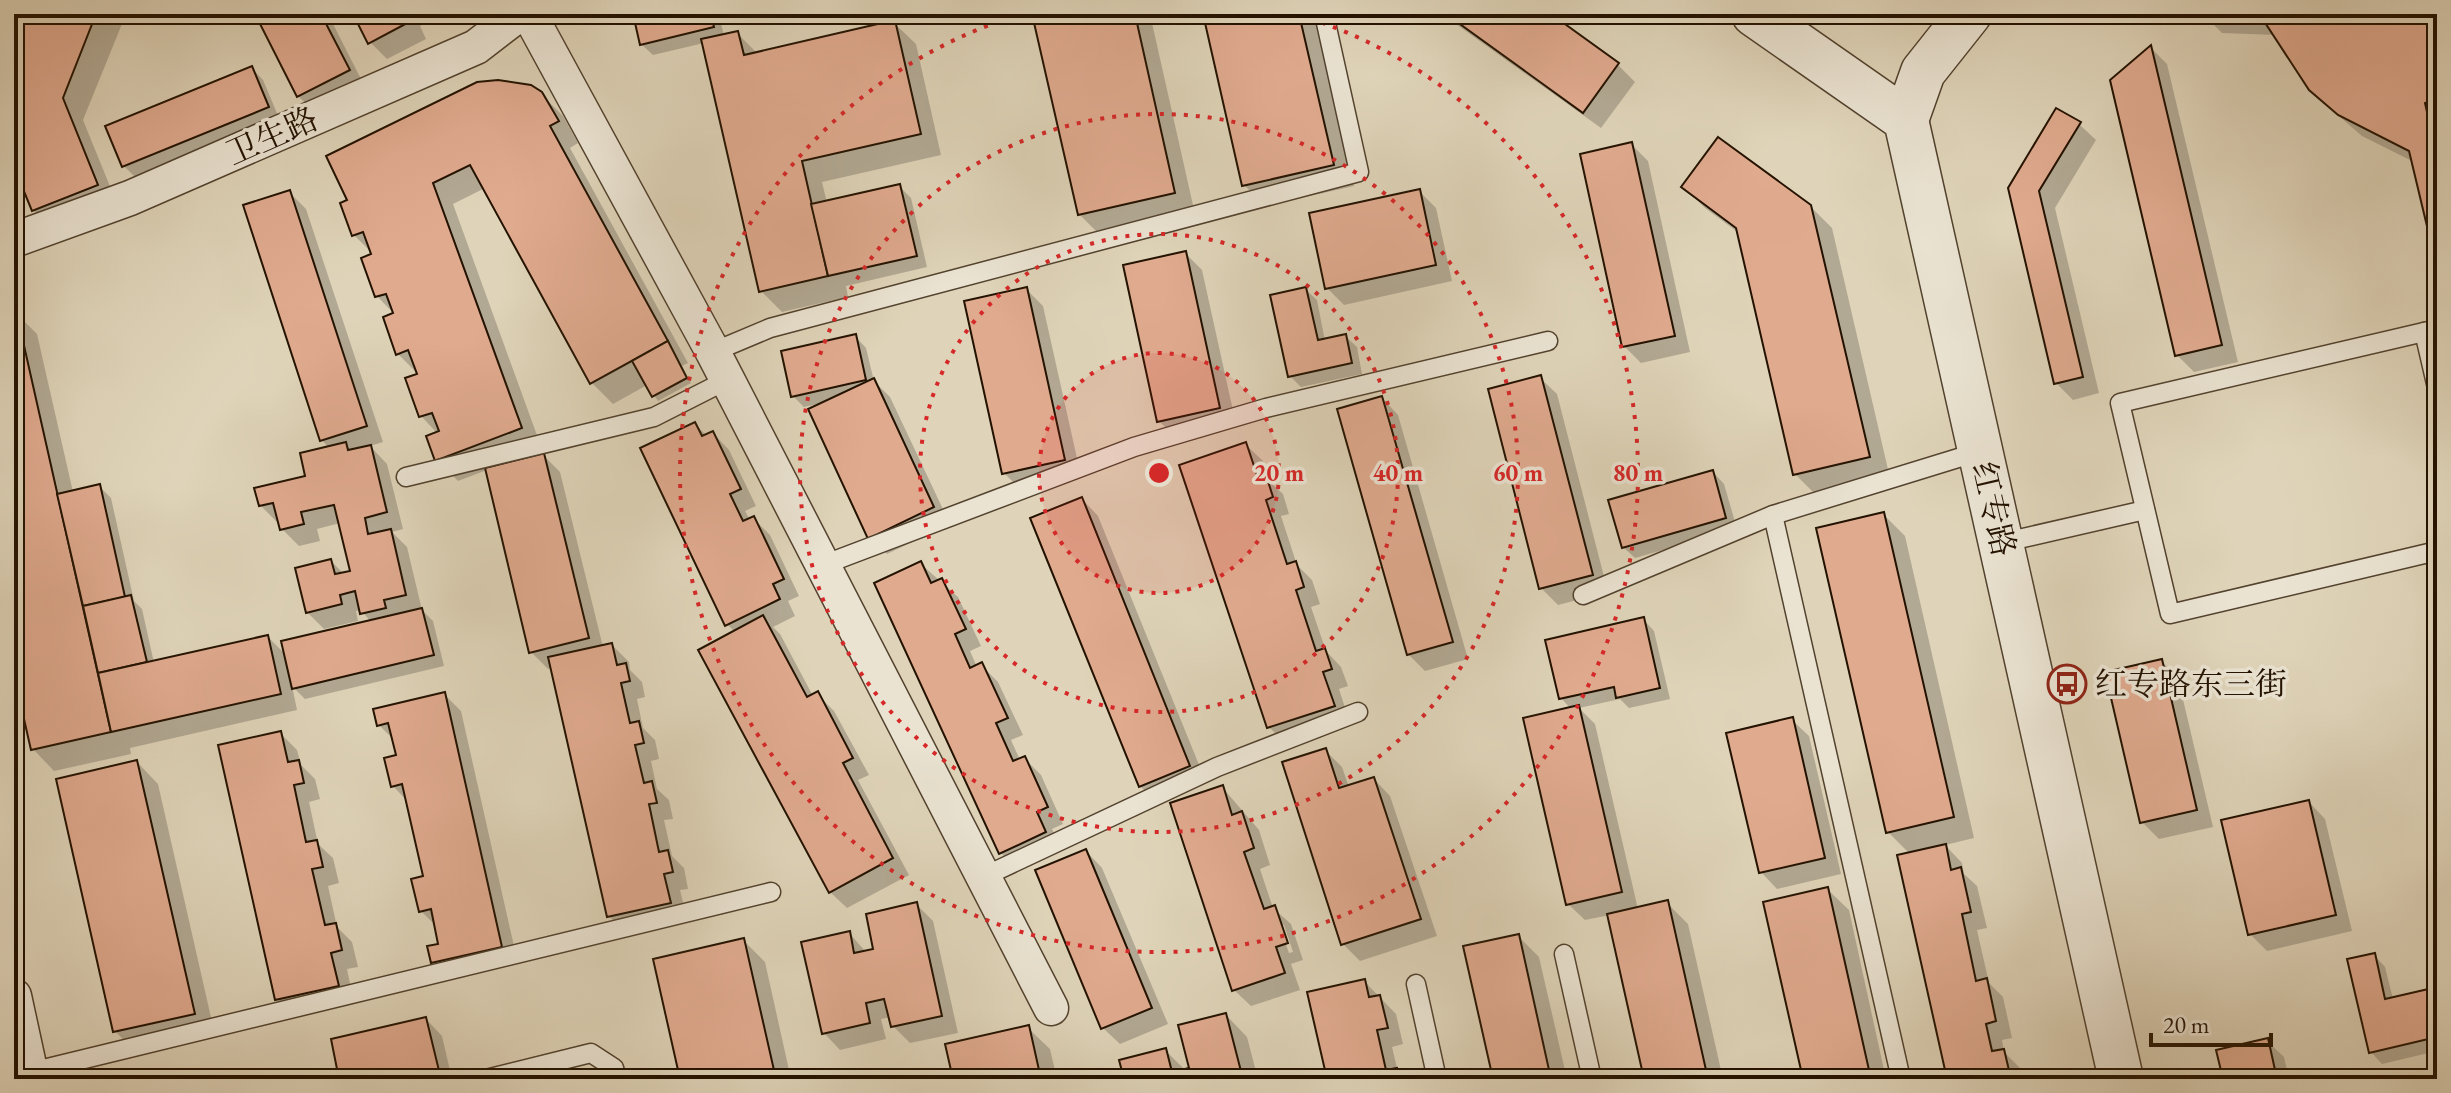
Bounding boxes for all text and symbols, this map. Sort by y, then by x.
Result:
street label: 卫生路 [220,97,324,175]
text: 20 m [1254,457,1304,488]
text: 40 m [1373,457,1423,488]
text: 60 m [1493,457,1543,488]
text: 80 m [1613,457,1663,488]
street label: 红专路 [1963,457,2025,561]
centre of rings [1145,459,1173,487]
bus stop icon: 红专路东三街 [2046,663,2088,705]
place label: 红专路东三街 [2095,663,2287,705]
scale bar [2151,997,2271,1047]
text: 20 m [2163,1009,2210,1040]

